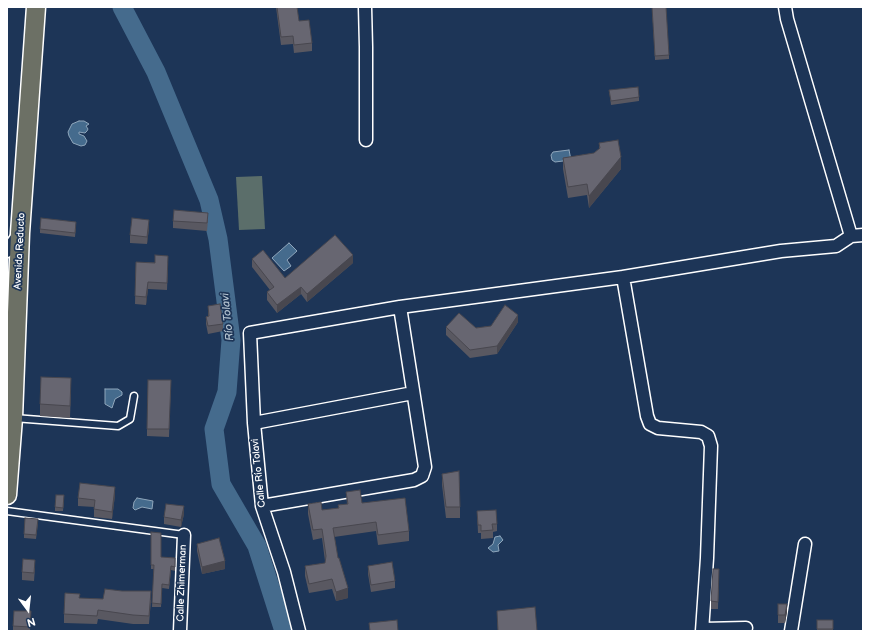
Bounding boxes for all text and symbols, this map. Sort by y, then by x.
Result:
street label: Avenida Reducto [12,212,28,290]
water label: Río Tolavi [219,292,237,342]
street label: Calle Río Tolavi [249,438,269,508]
street label: Calle Zhimerman [175,544,189,622]
north arrow [8,590,48,630]
text: N [26,615,37,629]

